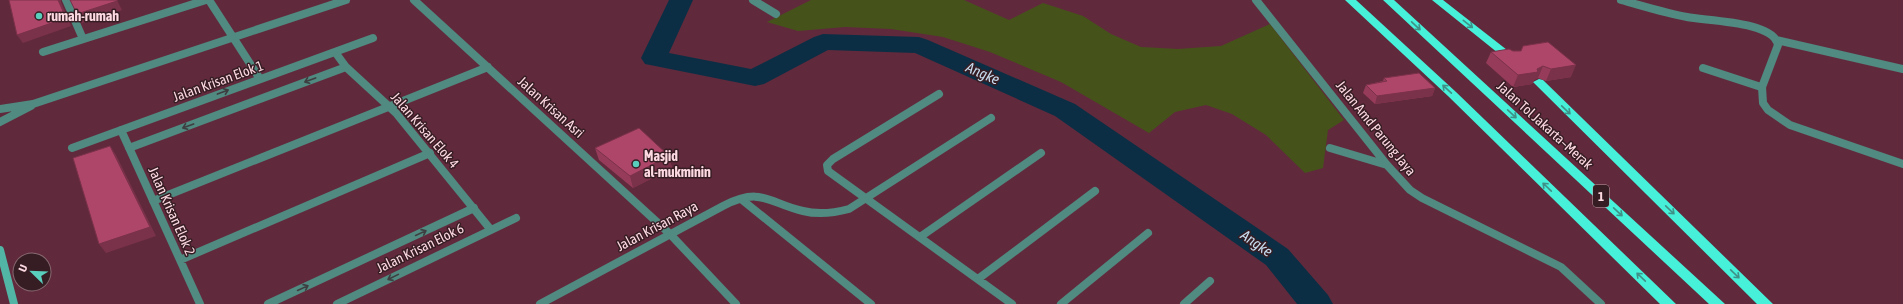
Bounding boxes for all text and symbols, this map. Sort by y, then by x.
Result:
place label: rumah-rumah [47,8,119,24]
marker: rumah-rumah [34,11,44,21]
one-way arrow [1462,20,1473,28]
one-way arrow [1411,22,1421,31]
street label: Jalan Krisan Elok 1 [171,57,265,105]
water label: Angke [963,58,1003,88]
street label: Jalan Krisan Asri [515,73,587,141]
one-way arrow [304,77,316,85]
street label: Jalan Amd Parung Jaya [1333,77,1419,179]
street label: Jalan Tol Jakarta–Merak [1494,78,1596,172]
one-way arrow [1442,84,1452,94]
one-way arrow [217,88,229,96]
street label: Jalan Krisan Elok 4 [388,89,462,171]
one-way arrow [1561,105,1571,114]
one-way arrow [1507,109,1517,119]
one-way arrow [182,122,194,130]
place label: Masjid al-mukminin [644,148,711,180]
marker: Masjid al-mukminin [631,159,641,169]
street label: Jalan Krisan Elok 2 [145,164,199,258]
one-way arrow [1542,182,1552,191]
road number: 1 [1593,185,1609,207]
street label: Jalan Krisan Raya [614,198,700,254]
one-way arrow [1665,205,1675,215]
one-way arrow [1613,207,1623,216]
street label: Jalan Krisan Elok 6 [374,220,467,276]
water label: Angke [1237,225,1276,260]
one-way arrow [414,229,426,236]
north arrow [12,252,52,292]
text: U [16,263,30,273]
one-way arrow [1730,269,1740,278]
one-way arrow [1636,272,1646,282]
one-way arrow [387,274,399,281]
one-way arrow [297,283,309,291]

